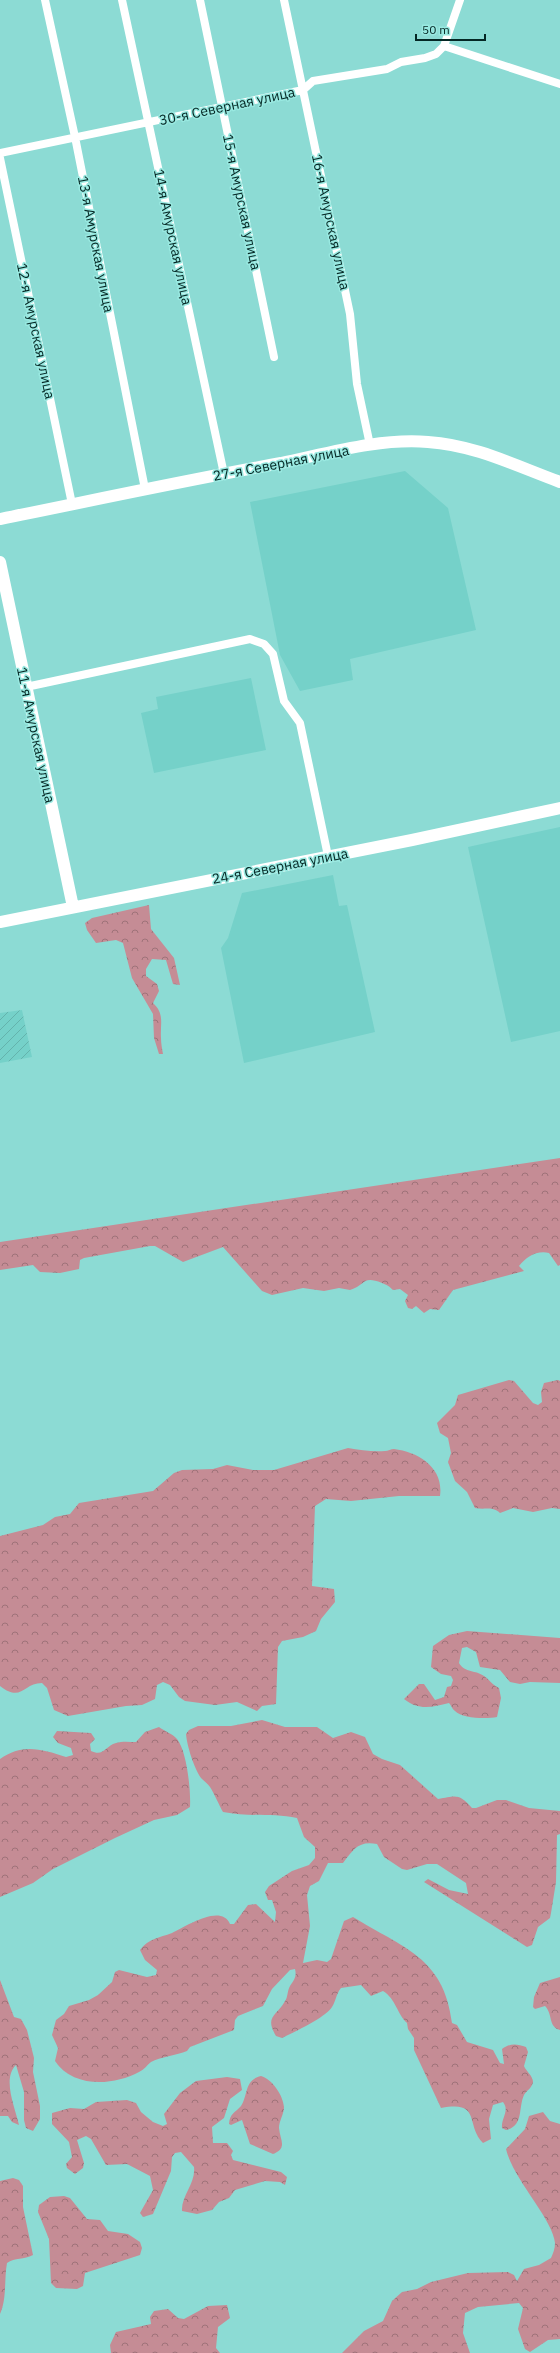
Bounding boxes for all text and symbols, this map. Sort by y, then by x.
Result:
scale bar [416,16,485,42]
text: 50 m [422,22,450,37]
street label: 30-я Северная улица [157,83,297,129]
street label: 15-я Амурская улица [219,132,265,272]
street label: 16-я Амурская улица [308,152,354,292]
street label: 14-я Амурская улица [150,167,196,307]
street label: 13-я Амурская улица [74,174,118,314]
street label: 12-я Амурская улица [13,261,59,401]
street label: 27-я Северная улица [211,441,351,485]
street label: 11-я Амурская улица [13,665,59,805]
street label: 24-я Северная улица [210,844,350,888]

